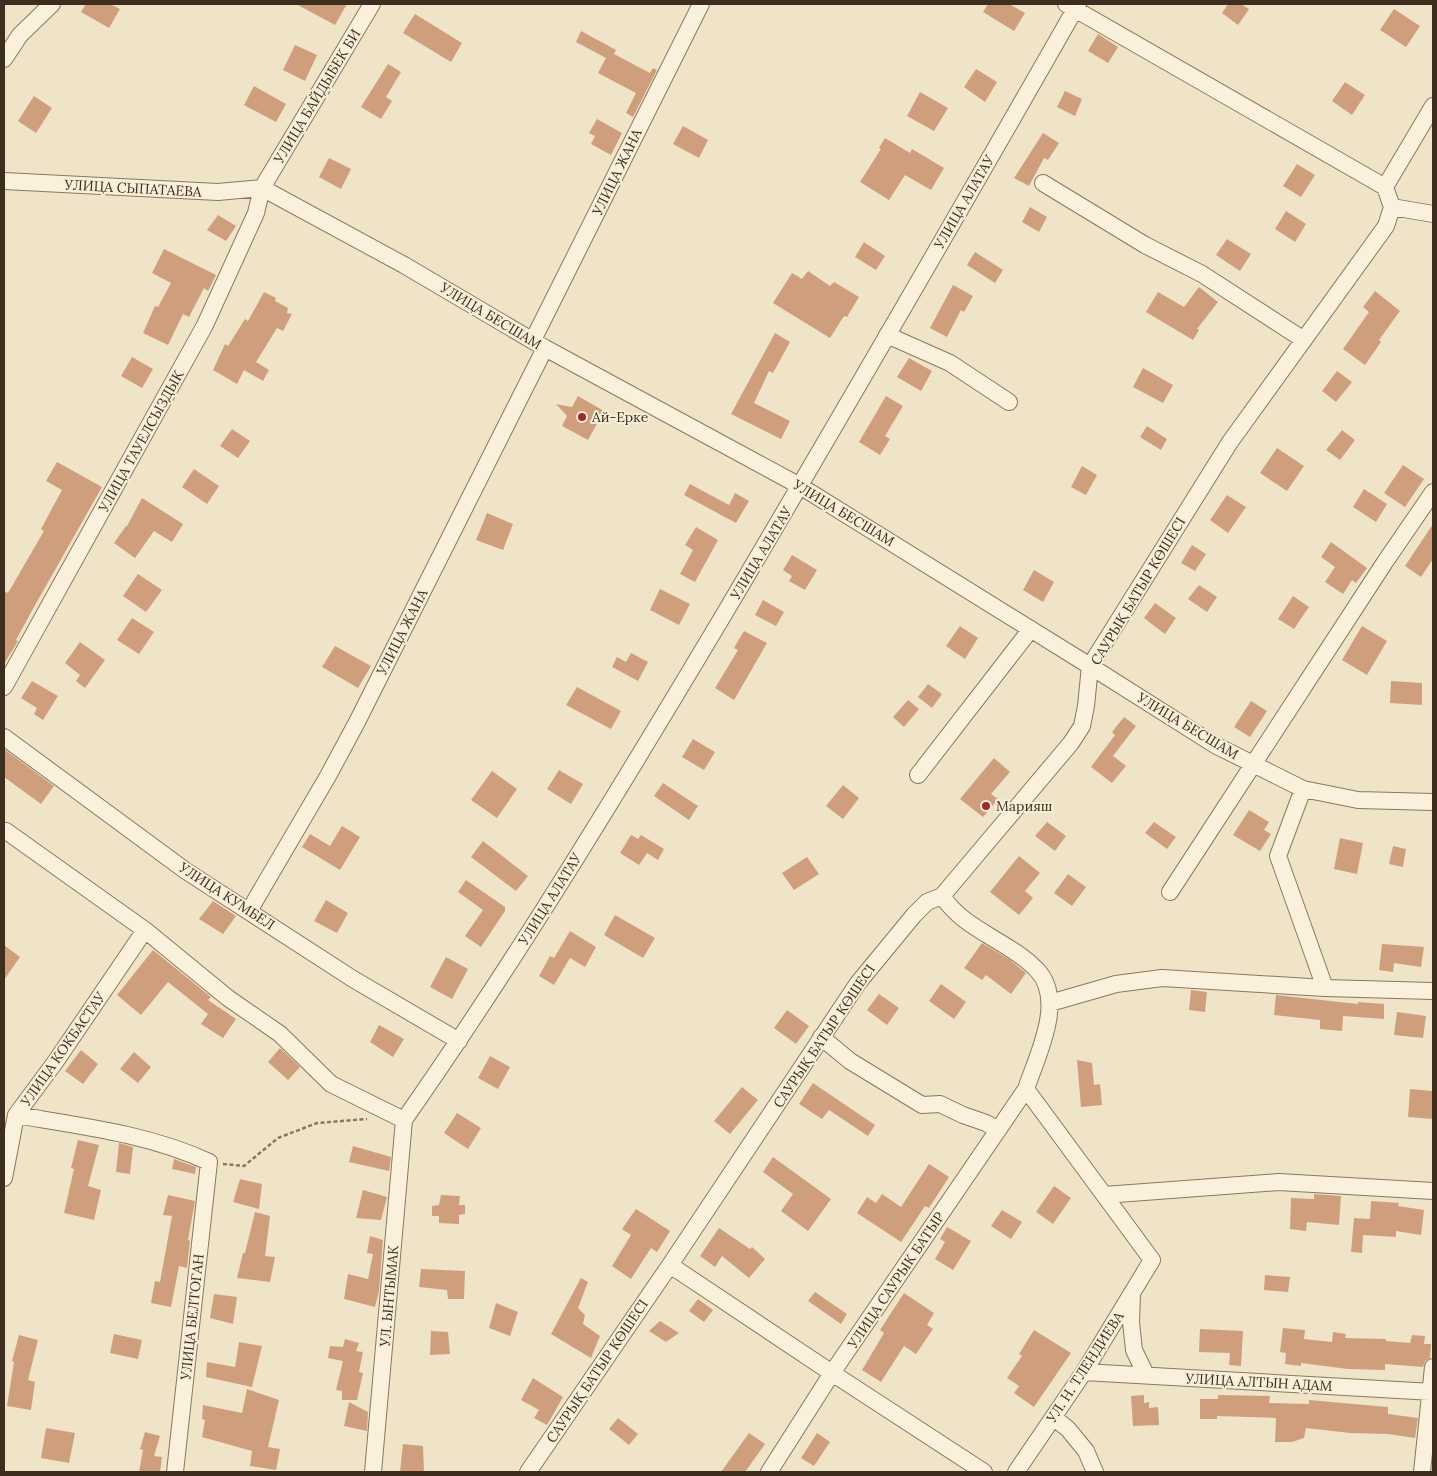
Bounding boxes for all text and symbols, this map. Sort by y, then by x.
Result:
street label: УЛИЦА БАЙДЫБЕК БИ [269,26,364,167]
street label: УЛИЦА ЖАНА [588,125,646,219]
street label: УЛИЦА АЛАТАУ [929,152,998,253]
street label: УЛИЦА СЫПАТАЕВА [63,175,202,201]
street label: УЛИЦА БЕСШАМ [436,278,545,353]
street label: УЛИЦА ТАУЕЛСЫЗДЫК [94,367,188,516]
place label: Ай-Ерке [591,408,649,426]
marker: Ай-Ерке [576,411,588,423]
street label: УЛИЦА БЕСШАМ [789,475,898,550]
street label: УЛИЦА АЛАТАУ [726,503,796,604]
street label: САУРЫҚ БАТЫР КӨШЕСІ [1087,514,1189,668]
street label: УЛИЦА ЖАНА [372,586,432,679]
street label: УЛИЦА БЕСШАМ [1133,688,1242,763]
place label: Марияш [996,797,1052,815]
marker: Марияш [980,800,992,812]
street label: УЛИЦА АЛАТАУ [514,849,586,949]
street label: УЛИЦА КУМБЕЛ [175,858,278,934]
street label: САУРЫҚ БАТЫР КӨШЕСІ [769,961,879,1111]
street label: УЛИЦА КОКБАСТАУ [16,988,109,1110]
street label: УЛИЦА САУРЫК БАТЫР [843,1208,949,1353]
street label: УЛ. ЫНТЫМАК [376,1244,402,1348]
street label: УЛИЦА БЕЛТОГАН [176,1253,208,1382]
street label: САУРЫҚ БАТЫР КӨШЕСІ [542,1296,652,1446]
street label: УЛ. Н. ТЛЕНДИЕВА [1042,1308,1128,1427]
street label: УЛИЦА АЛТЫН АДАМ [1184,1369,1333,1395]

